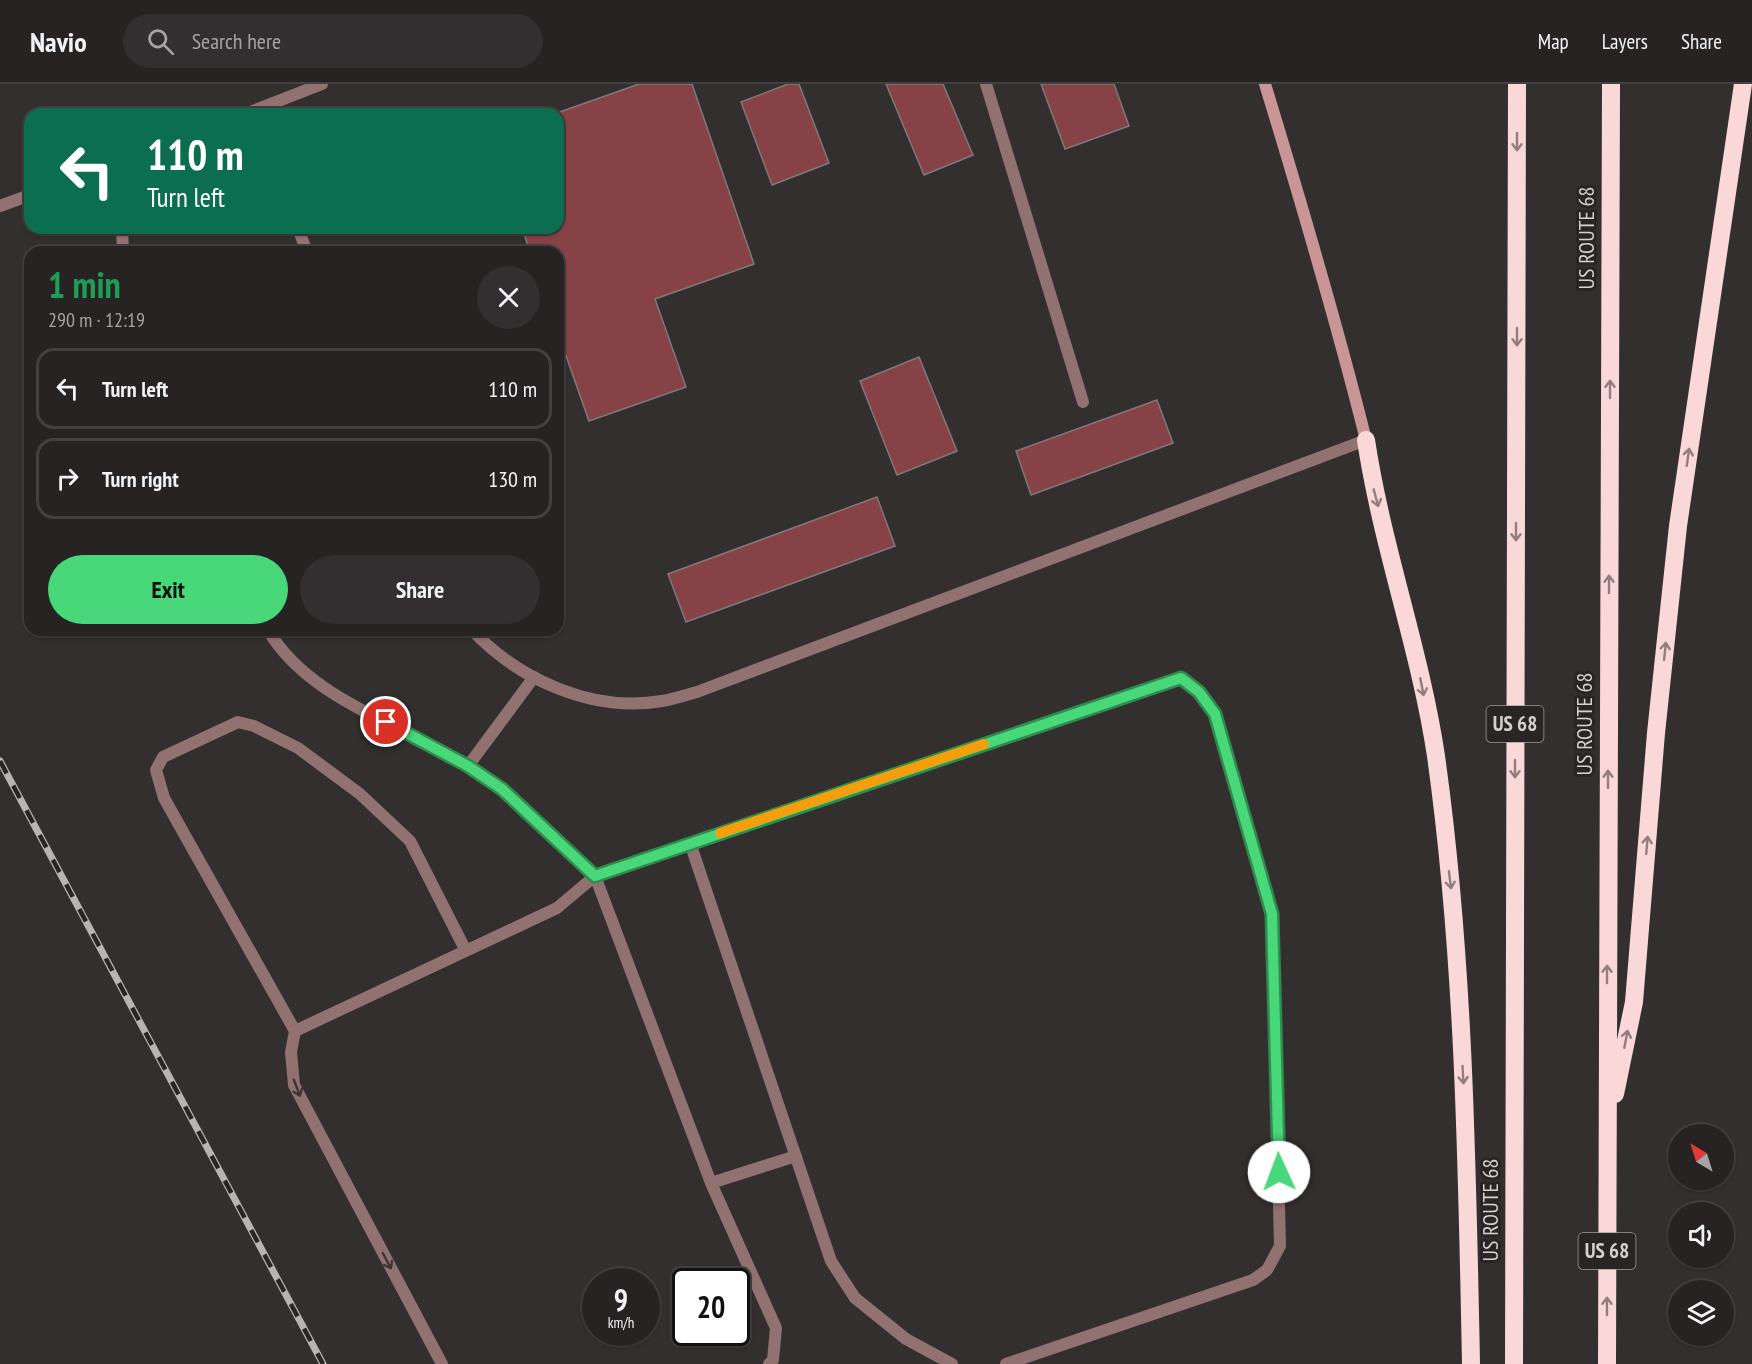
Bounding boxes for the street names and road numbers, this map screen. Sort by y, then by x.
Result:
street label: US ROUTE 68 [1572,187,1600,289]
street label: US ROUTE 68 [1570,673,1598,775]
road number: US 68 [1486,706,1544,742]
street label: US ROUTE 68 [1476,1159,1504,1261]
road number: US 68 [1578,1233,1636,1269]

